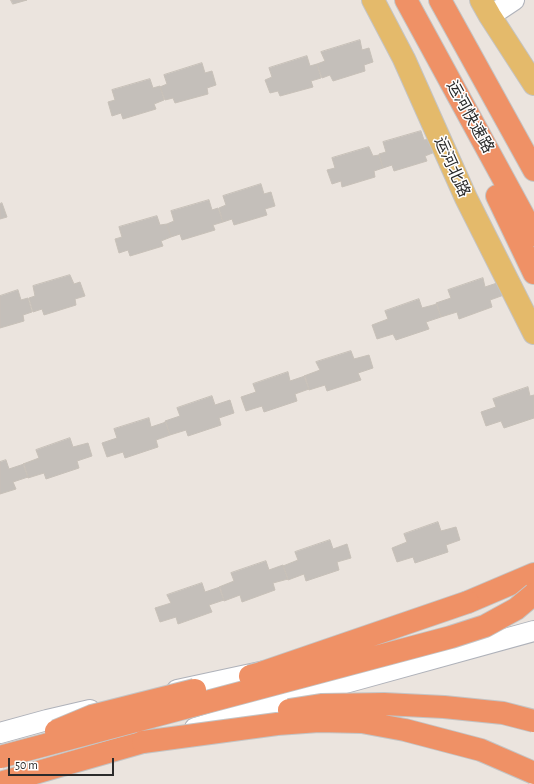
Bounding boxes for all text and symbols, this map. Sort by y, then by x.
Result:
street label: 运河快速路 [442,77,498,157]
street label: 运河北路 [430,134,474,200]
scale bar [10,750,116,776]
text: 50 m [15,759,38,771]

